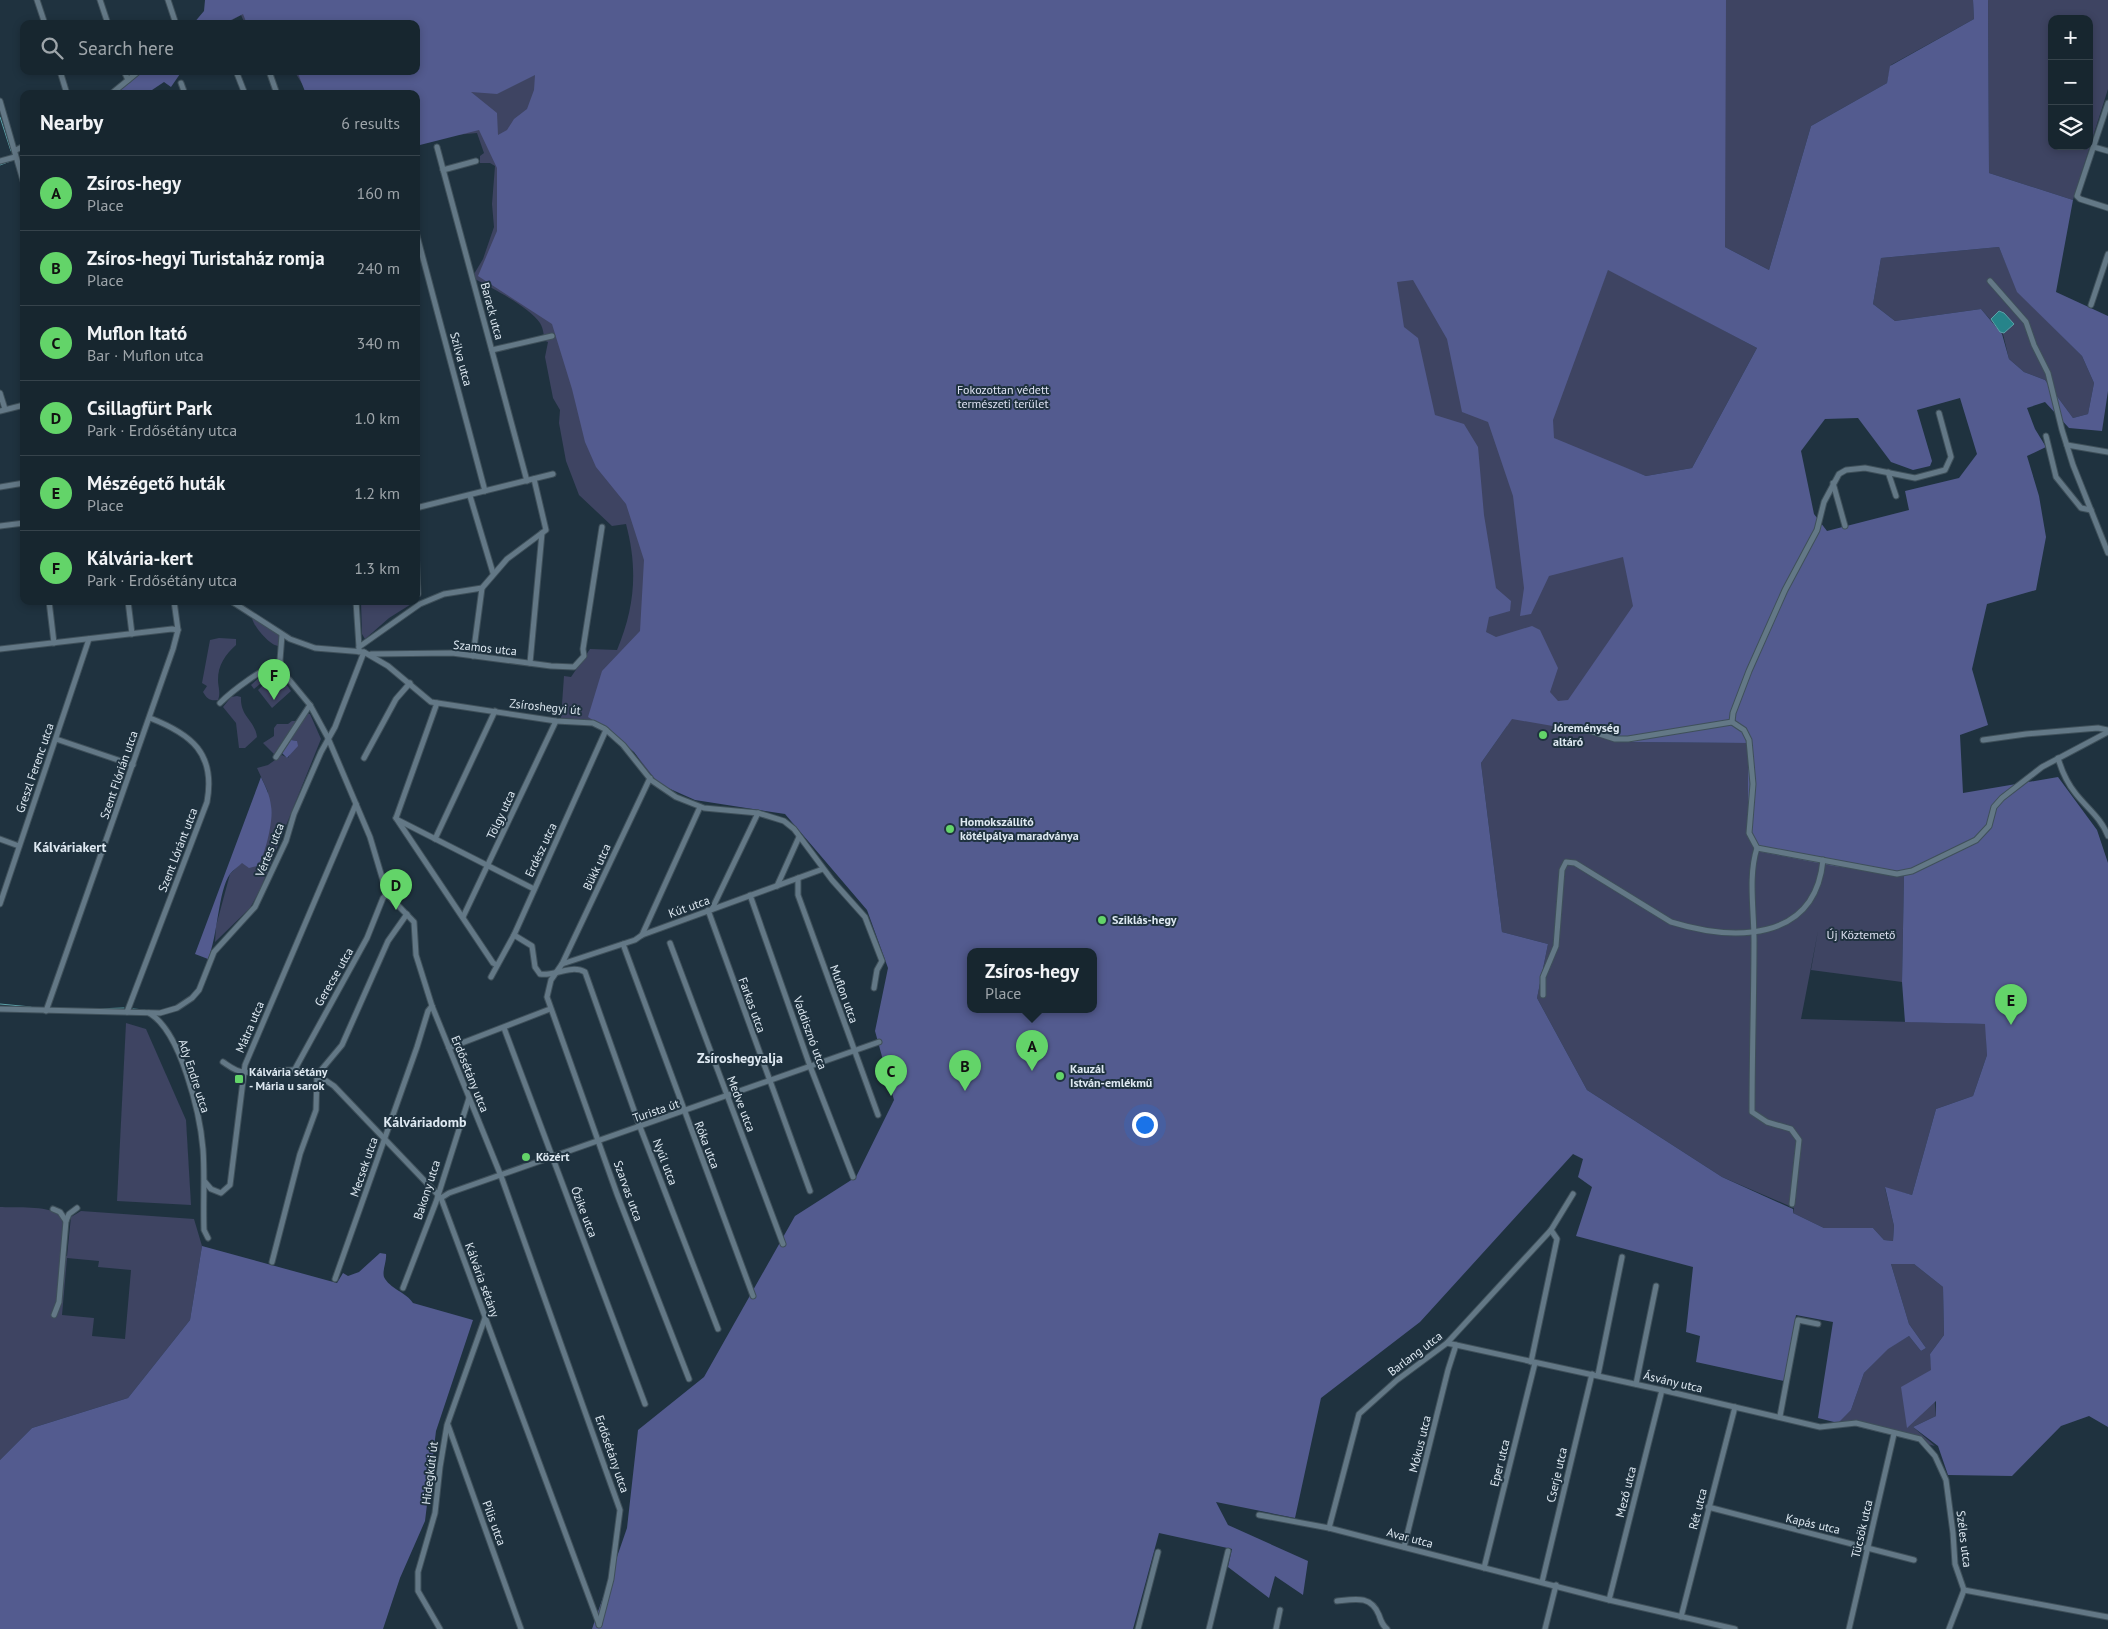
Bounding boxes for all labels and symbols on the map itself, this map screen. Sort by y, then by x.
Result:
street label: Barack utca [478,281,507,341]
street label: Szilva utca [447,330,476,387]
park label: Fokozottan védett természeti terület [957,382,1049,411]
street label: Szamos utca [452,637,518,658]
pin: F [258,659,290,700]
street label: Zsíroshegyi út [509,695,581,718]
place label: Jóreménység altáró [1552,720,1619,749]
street label: Greszl Ferenc utca [12,721,57,815]
street label: Szent Flórián utca [96,729,141,821]
marker: Jóreménység altáró [1537,729,1549,741]
street label: Tölgy utca [483,788,518,842]
street label: Szent Lóránt utca [155,806,201,894]
place label: Homokszállító kötélpálya maradványa [960,814,1079,843]
street label: Erdész utca [521,820,560,879]
street label: Vértes utca [252,821,287,880]
marker: Homokszállító kötélpálya maradványa [944,823,956,835]
district label: Kálváriakert [33,838,107,856]
street label: Bükk utca [579,841,614,892]
pin: D [380,869,412,910]
street label: Kút utca [666,892,712,921]
place label: Sziklás-hegy [1112,912,1177,927]
marker: Sziklás-hegy [1096,914,1108,926]
park label: Új Köztemető [1827,927,1895,942]
street label: Gerecse utca [311,945,356,1009]
street label: Muflon utca [827,963,862,1025]
street label: Farkas utca [736,975,769,1035]
pin: E [1995,984,2027,1025]
street label: Vaddisznó utca [790,993,831,1071]
street label: Mátra utca [232,999,267,1055]
pin: A [1016,1030,1048,1071]
street label: Erdősétány utca [448,1033,493,1114]
street label: Ady Endre utca [176,1037,213,1115]
district label: Zsíroshegyalja [697,1049,783,1067]
pin: B [949,1050,981,1091]
pin: C [875,1055,907,1096]
place label: Kauzál István-emlékmű [1070,1061,1152,1090]
place label: Kálvária sétány - Mária u sarok [249,1064,328,1093]
marker: Kauzál István-emlékmű [1054,1070,1066,1082]
marker: Kálvária sétány - Mária u sarok [233,1073,245,1085]
street label: Medve utca [724,1074,759,1134]
street label: Turista út [631,1096,681,1125]
your location [1132,1112,1158,1138]
district label: Kálváriadomb [384,1113,467,1131]
street label: Róka utca [692,1119,723,1171]
street label: Mecsek utca [346,1135,381,1199]
street label: Nyúl utca [650,1136,681,1187]
place label: Közért [536,1149,570,1164]
marker: Közért [520,1151,532,1163]
street label: Bakony utca [410,1158,443,1222]
street label: Szarvas utca [611,1158,646,1223]
street label: Őzike utca [568,1184,601,1239]
street label: Kálvária sétány [462,1240,503,1320]
street label: Barlang utca [1384,1328,1445,1379]
street label: Ásvány utca [1642,1367,1704,1396]
street label: Erdősétány utca [592,1413,633,1495]
street label: Mókus utca [1405,1414,1434,1474]
street label: Eper utca [1486,1438,1513,1488]
street label: Hidegkúti út [418,1441,441,1505]
street label: Cserje utca [1543,1446,1570,1504]
street label: Mező utca [1612,1465,1639,1519]
street label: Rét utca [1685,1487,1710,1531]
street label: Pilis utca [479,1498,510,1547]
street label: Tücsök utca [1848,1498,1876,1560]
street label: Kapás utca [1784,1510,1842,1537]
street label: Széles utca [1954,1510,1975,1568]
street label: Avar utca [1385,1524,1435,1551]

